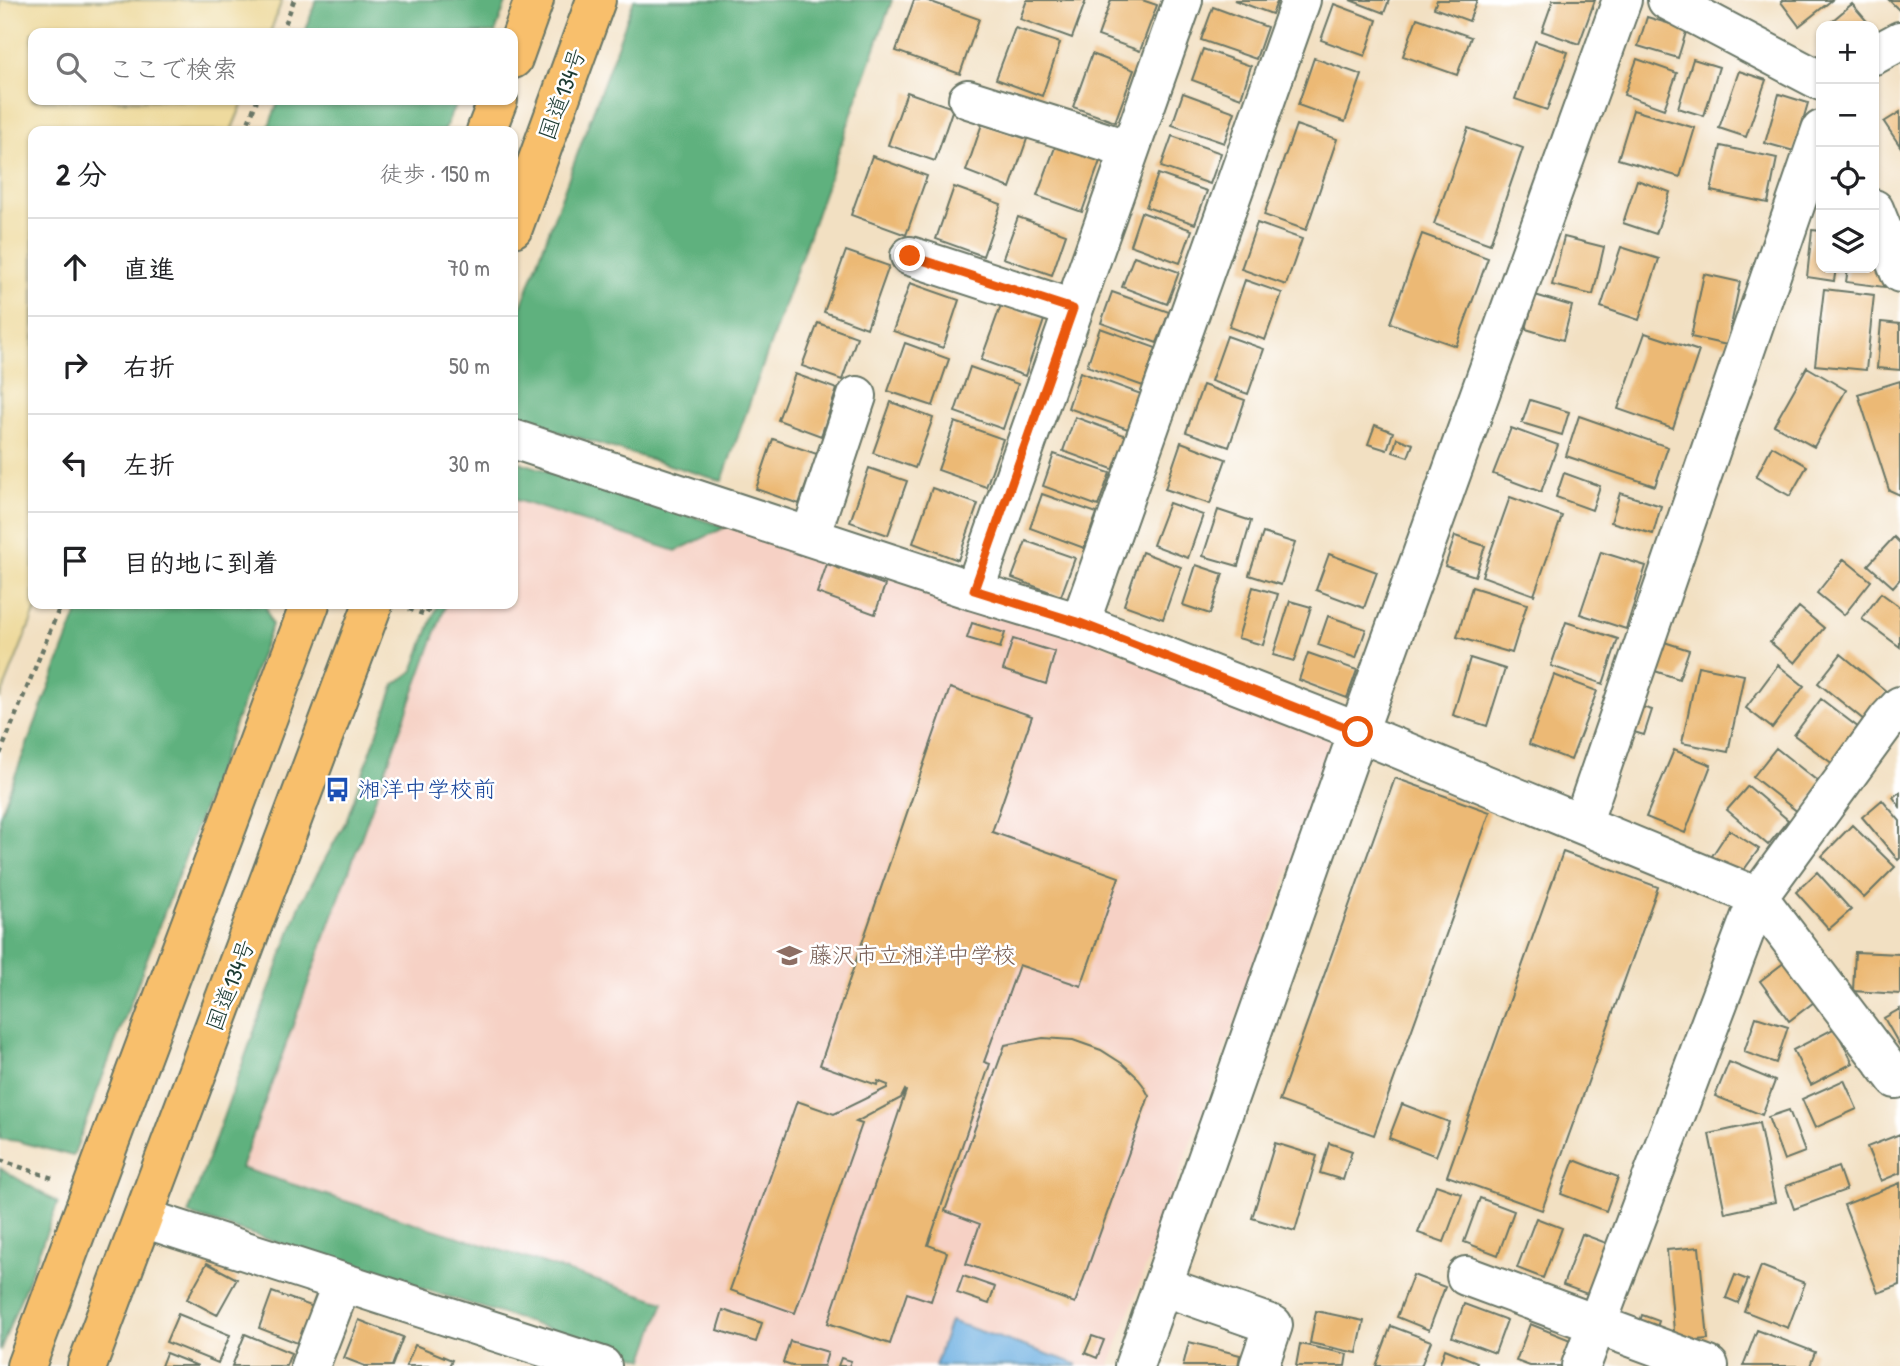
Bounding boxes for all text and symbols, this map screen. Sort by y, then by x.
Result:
map controls [1816,21,1879,273]
button: + [1816,21,1879,84]
search box [28,28,518,105]
street label: 国道134号 [530,43,593,144]
icon: search [52,48,90,86]
text: ここで検索 [108,51,238,86]
button: − [1816,84,1879,147]
button: locate [1816,147,1879,210]
text: 2 分 [56,154,107,194]
text: 徒歩 · 150 m [380,158,490,189]
button: layers [1816,210,1879,273]
route end [894,240,925,271]
icon: ahead [56,248,94,286]
text: 直進 [123,251,175,286]
text: 70 m [447,252,490,283]
icon: right [56,346,94,384]
text: 右折 [123,349,175,384]
text: 50 m [449,350,490,381]
icon: left [56,444,94,482]
text: 左折 [123,447,175,482]
text: 30 m [448,448,490,479]
icon: arrive [56,542,94,580]
text: 目的地に到着 [123,545,279,580]
route start [1342,716,1373,747]
place label: 湘洋中学校前 [358,773,496,804]
bus stop icon: 湘洋中学校前 [324,775,352,803]
street label: 国道134号 [198,934,261,1035]
place label: 藤沢市立湘洋中学校 [809,939,1016,970]
school or university icon: 藤沢市立湘洋中学校 [775,941,803,969]

